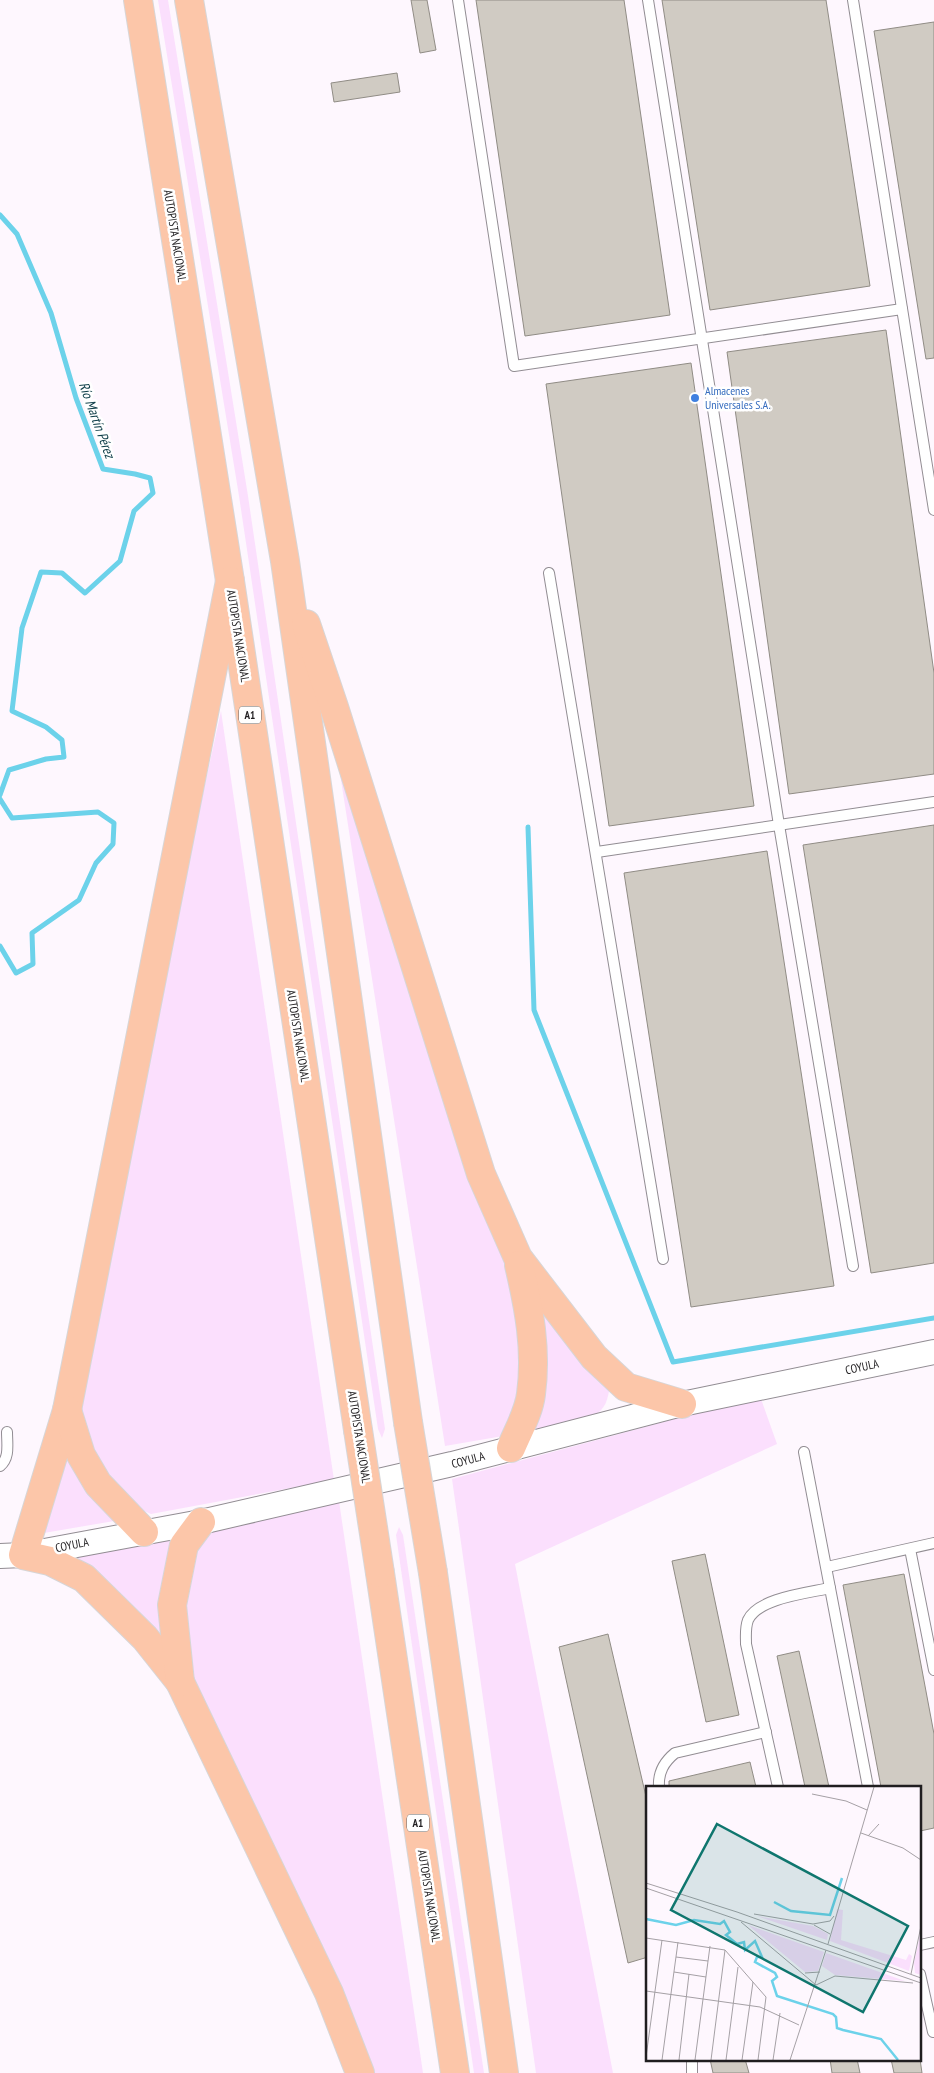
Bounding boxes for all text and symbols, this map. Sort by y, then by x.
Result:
street label: AUTOPISTA NACIONAL [161,189,190,283]
water label: Río Martín Pérez [75,379,120,462]
place label: Almacenes Universales S.A. [705,383,771,412]
marker: Almacenes Universales S.A. [689,392,701,404]
street label: AUTOPISTA NACIONAL [224,589,253,683]
road number: A1 [239,706,261,724]
street label: AUTOPISTA NACIONAL [284,989,313,1083]
street label: COYULA [844,1356,880,1377]
street label: AUTOPISTA NACIONAL [345,1390,374,1484]
street label: COYULA [450,1448,486,1471]
street label: COYULA [54,1534,90,1555]
inset map [646,1786,922,2060]
road number: A1 [407,1815,429,1832]
street label: AUTOPISTA NACIONAL [415,1849,444,1943]

